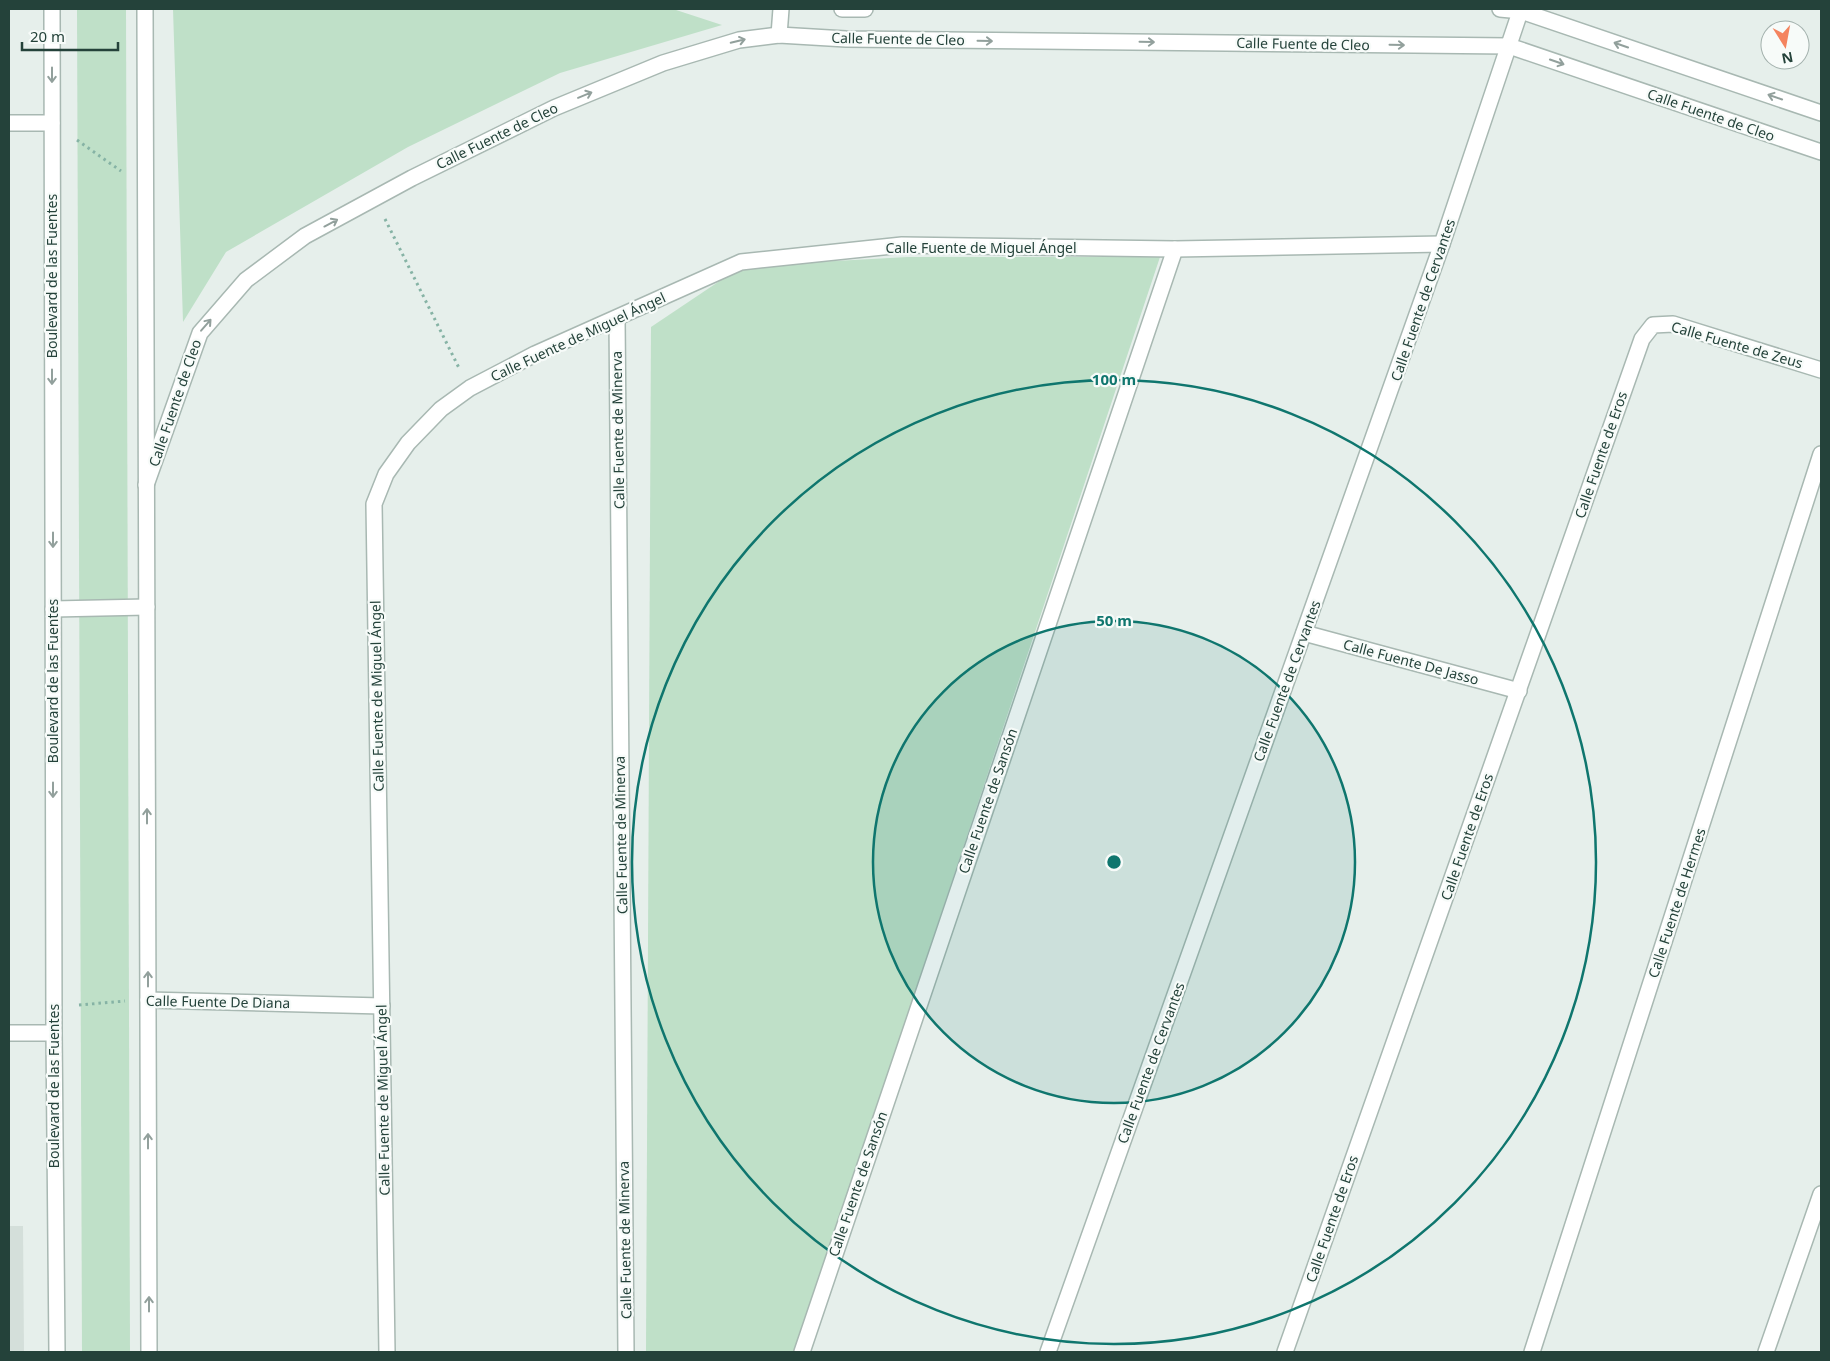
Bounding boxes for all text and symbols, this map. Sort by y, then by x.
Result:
scale bar [22,20,119,52]
north arrow [1760,20,1810,70]
text: 20 m [30,26,65,46]
street label: Calle Fuente de Cleo [831,28,965,49]
street label: Calle Fuente de Cleo [1236,33,1370,54]
one-way arrow [730,36,746,45]
one-way arrow [977,36,993,45]
one-way arrow [1139,37,1155,47]
one-way arrow [1389,40,1405,50]
one-way arrow [1614,40,1629,49]
text: N [1780,48,1795,69]
one-way arrow [1549,58,1564,67]
one-way arrow [47,66,57,83]
street label: Calle Fuente de Cleo [1645,84,1777,145]
one-way arrow [577,90,592,99]
one-way arrow [1768,92,1783,101]
street label: Calle Fuente de Cleo [433,98,561,173]
street label: Boulevard de las Fuentes [42,194,61,358]
street label: Calle Fuente de Cervantes [1386,216,1459,384]
one-way arrow [323,217,337,227]
street label: Calle Fuente de Miguel Ángel [885,238,1077,257]
street label: Calle Fuente de Miguel Ángel [487,288,668,386]
street label: Calle Fuente de Zeus [1669,317,1805,372]
one-way arrow [201,319,212,332]
street label: Calle Fuente de Cleo [144,337,205,469]
street label: Calle Fuente de Minerva [607,351,628,509]
one-way arrow [47,369,57,385]
text: 100 m [1092,369,1136,389]
street label: Calle Fuente de Eros [1570,389,1631,521]
one-way arrow [48,532,58,548]
street label: Calle Fuente de Cervantes [1248,597,1325,764]
street label: Boulevard de las Fuentes [43,599,62,763]
street label: Calle Fuente de Miguel Ángel [365,600,388,792]
text: 50 m [1096,610,1132,630]
street label: Calle Fuente De Jasso [1341,634,1481,689]
street label: Calle Fuente de Sansón [954,726,1021,876]
street label: Calle Fuente de Minerva [610,756,631,914]
street label: Calle Fuente de Eros [1436,771,1497,903]
one-way arrow [48,782,58,798]
one-way arrow [142,808,152,824]
street label: Calle Fuente de Hermes [1643,825,1710,980]
centre of rings [1105,853,1123,871]
one-way arrow [143,971,153,987]
street label: Calle Fuente de Cervantes [1112,979,1189,1146]
street label: Calle Fuente De Diana [146,991,290,1012]
street label: Boulevard de las Fuentes [44,1004,63,1168]
street label: Calle Fuente de Miguel Ángel [371,1004,394,1196]
street label: Calle Fuente de Sansón [824,1109,891,1259]
one-way arrow [143,1133,153,1150]
street label: Calle Fuente de Eros [1301,1153,1362,1285]
street label: Calle Fuente de Minerva [614,1161,635,1319]
one-way arrow [144,1296,154,1312]

